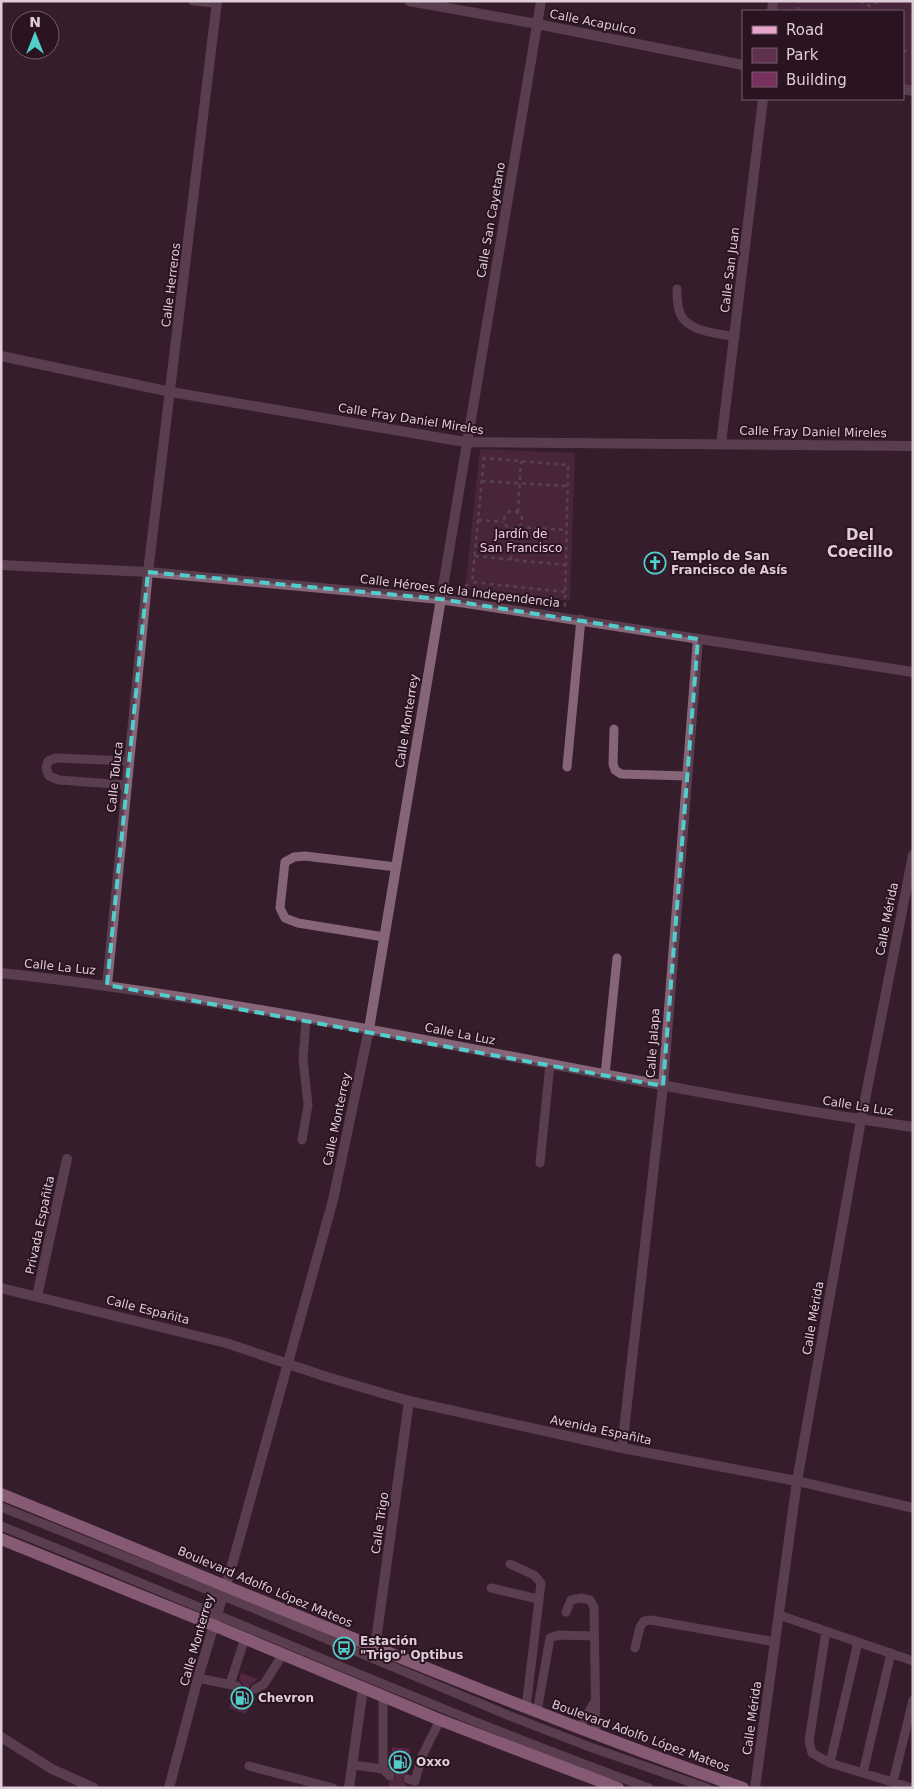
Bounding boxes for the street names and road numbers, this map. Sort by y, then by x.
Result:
street label: Calle Acapulco [548,7,638,37]
street label: Calle San Cayetano [474,161,508,279]
street label: Calle San Juan [718,226,742,314]
street label: Calle Herreros [159,242,183,328]
street label: Calle Fray Daniel Mireles [337,401,485,437]
street label: Calle Fray Daniel Mireles [739,424,887,440]
street label: Calle Héroes de la Independencia [359,572,561,610]
street label: Calle Monterrey [393,673,421,769]
street label: Calle Toluca [104,741,126,813]
street label: Calle Mérida [873,881,901,957]
street label: Calle La Luz [24,956,96,978]
street label: Calle Jalapa [644,1008,662,1078]
street label: Calle La Luz [423,1020,497,1048]
street label: Calle Monterrey [320,1071,354,1167]
street label: Calle La Luz [821,1093,895,1119]
street label: Privada Españita [23,1174,57,1276]
street label: Calle Mérida [800,1280,826,1356]
street label: Calle Españita [105,1293,191,1327]
street label: Avenida Españita [549,1412,653,1448]
street label: Calle Trigo [369,1491,391,1555]
street label: Boulevard Adolfo López Mateos [176,1544,354,1630]
street label: Calle Monterrey [177,1592,217,1688]
street label: Calle Mérida [740,1680,764,1756]
street label: Boulevard Adolfo López Mateos [550,1697,732,1775]

